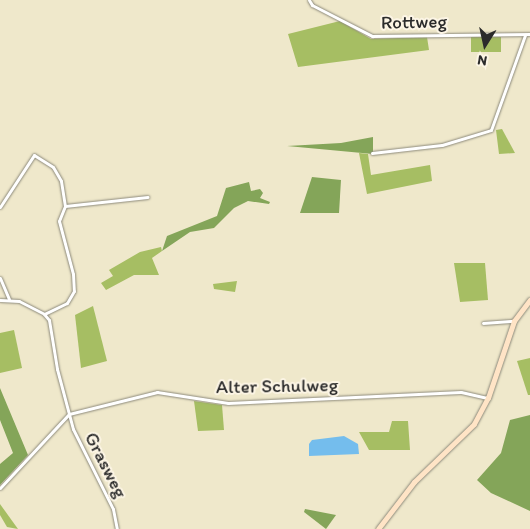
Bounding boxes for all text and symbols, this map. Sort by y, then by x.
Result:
street label: Rottweg [381,10,447,34]
north arrow [460,20,510,70]
text: N [476,51,488,69]
street label: Alter Schulweg [216,374,338,398]
street label: Grasweg [80,428,132,502]

